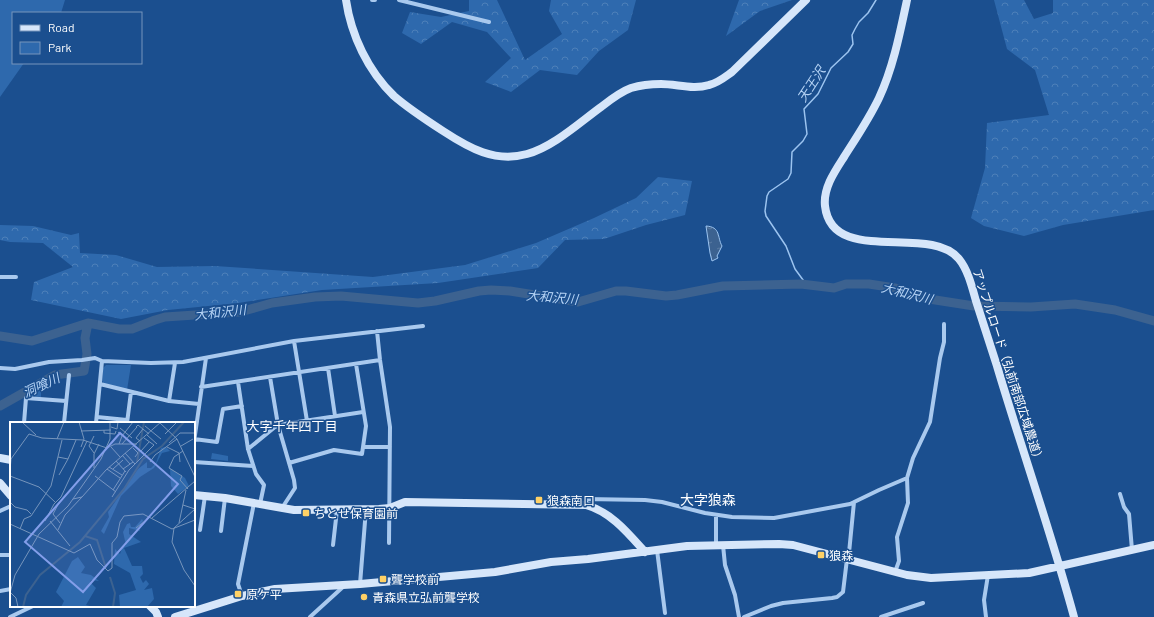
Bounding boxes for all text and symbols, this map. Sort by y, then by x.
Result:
legend [12,12,142,64]
text: Road [48,20,75,34]
text: Park [48,40,72,54]
water label: 天王沢 [794,62,829,105]
street label: アップルロード（弘前南部広域農道） [971,267,1047,465]
water label: 大和沢川 [880,279,936,308]
water label: 大和沢川 [525,287,581,307]
water label: 大和沢川 [193,301,249,323]
water label: 洞喰川 [20,369,64,400]
district label: 大字千年四丁目 [246,418,338,434]
inset map [10,422,195,607]
district label: 大字狼森 [680,491,736,508]
place label: 狼森南口 [547,493,595,507]
marker: 狼森南口 [534,495,544,505]
place label: ちとせ保育園前 [314,506,398,520]
marker: ちとせ保育園前 [301,508,311,518]
place label: 狼森 [829,548,853,562]
marker: 狼森 [816,550,826,560]
place label: 聾学校前 [391,572,439,586]
marker: 聾学校前 [378,574,388,584]
place label: 原ケ平 [246,587,282,601]
marker: 原ケ平 [233,589,243,599]
place label: 青森県立弘前聾学校 [372,590,480,604]
marker: 青森県立弘前聾学校 [359,592,369,602]

